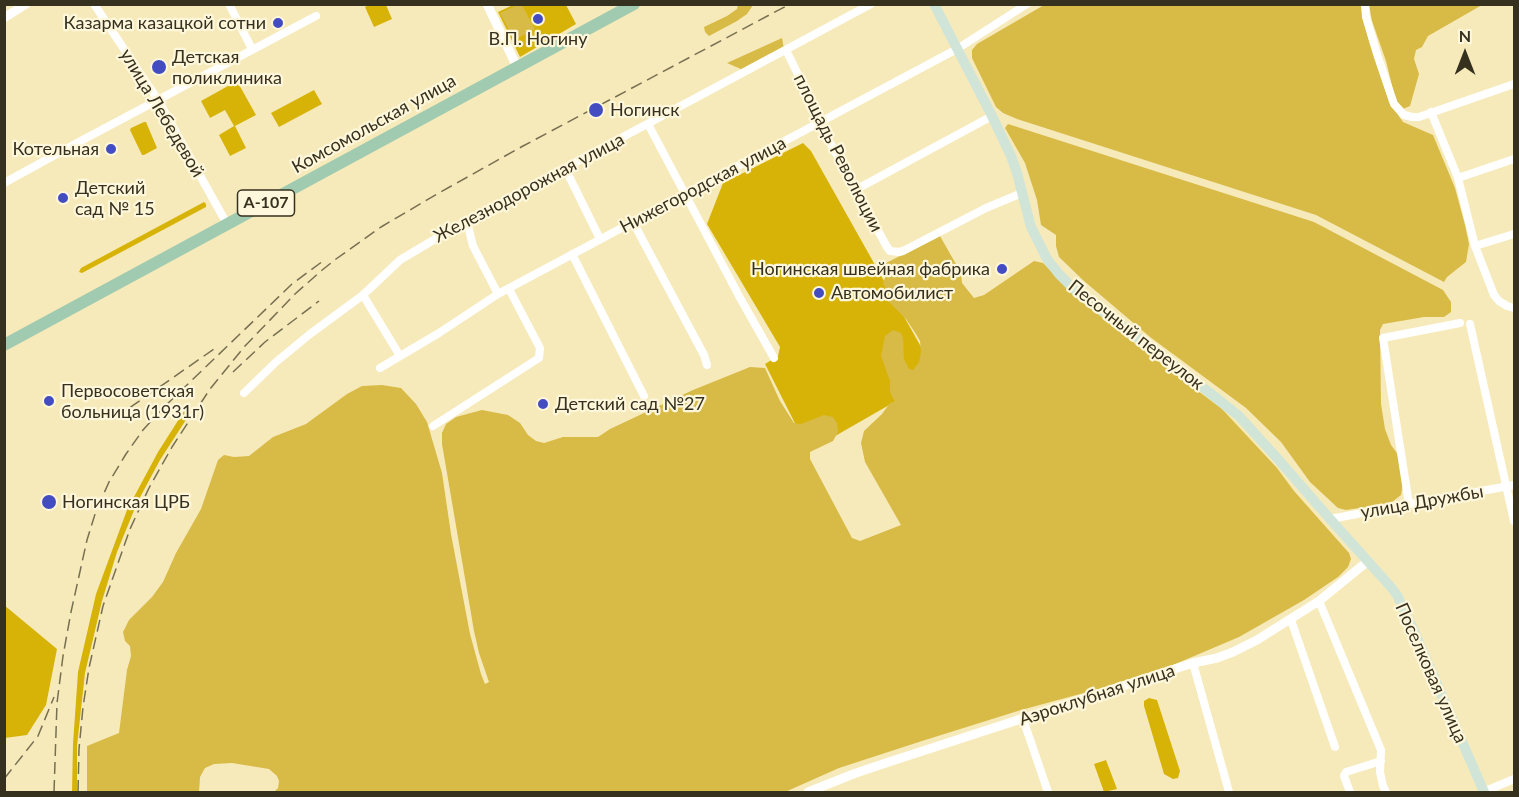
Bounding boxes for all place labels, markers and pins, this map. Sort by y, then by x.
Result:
place label: Казарма казацкой сотни [64,12,266,34]
marker: В.П. Ногину [531,12,545,26]
marker: Казарма казацкой сотни [271,16,285,30]
place label: В.П. Ногину [489,28,587,50]
place label: Детская поликлиника [172,46,282,88]
marker: Детская поликлиника [150,58,168,76]
place label: Ногинск [610,99,680,121]
marker: Ногинск [587,101,605,119]
place label: Котельная [12,138,99,160]
marker: Котельная [104,142,118,156]
place label: Детский сад № 15 [75,177,155,219]
marker: Детский сад № 15 [56,191,70,205]
place label: Ногинская швейная фабрика [751,258,990,280]
marker: Ногинская швейная фабрика [995,262,1009,276]
place label: Автомобилист [831,282,953,304]
marker: Автомобилист [812,286,826,300]
place label: Первосоветская больница (1931г) [61,380,204,422]
place label: Детский сад №27 [555,393,705,415]
marker: Первосоветская больница (1931г) [42,394,56,408]
marker: Детский сад №27 [536,397,550,411]
place label: Ногинская ЦРБ [62,491,190,513]
marker: Ногинская ЦРБ [40,493,58,511]

